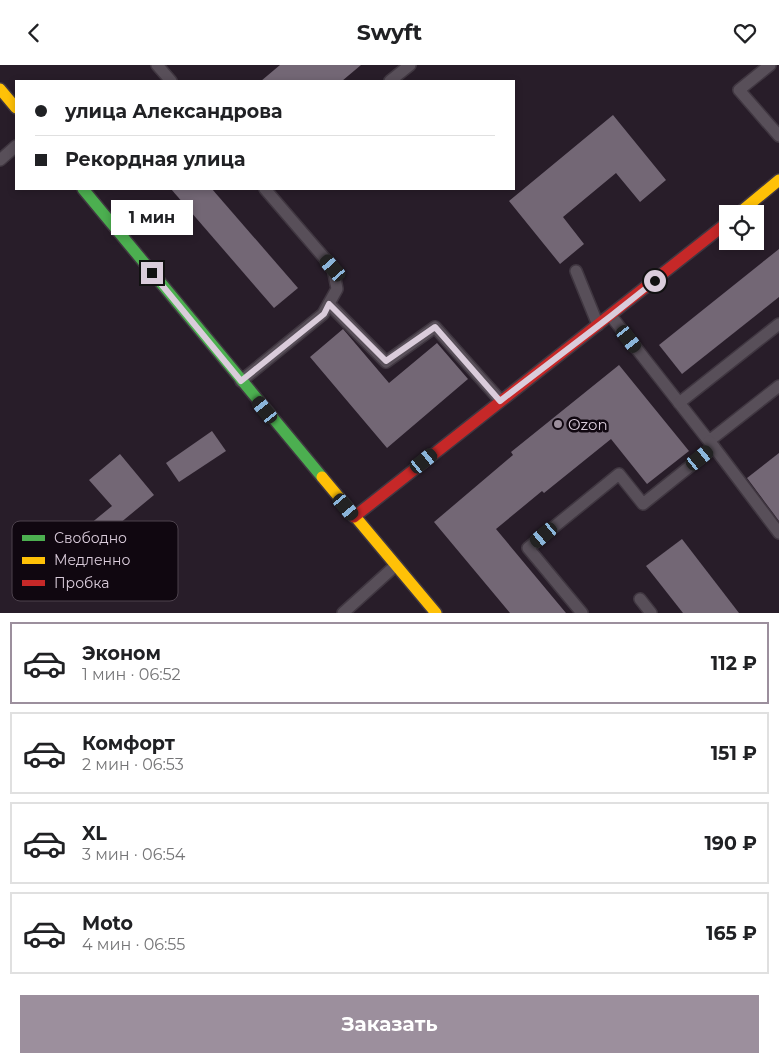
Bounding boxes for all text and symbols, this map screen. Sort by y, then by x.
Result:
icon: back [20,19,48,47]
text: Swyft [357,19,422,46]
icon: heart [731,19,759,47]
text: улица Александрова [65,100,283,123]
text: Рекордная улица [65,148,245,171]
callout: 1 мин [111,201,193,235]
map controls [719,205,764,250]
button: locate [719,205,764,250]
text: 1 мин [129,208,175,227]
car [317,252,348,284]
route end [141,262,163,284]
route start [644,270,666,292]
car [613,323,644,355]
car [249,394,280,426]
place label: Ozon [568,415,608,434]
marker: Ozon [552,418,564,430]
car [683,443,716,473]
car [407,446,440,476]
car [330,491,361,523]
car [527,520,560,550]
legend [12,521,178,601]
text: Свободно [54,529,127,547]
text: Медленно [54,551,130,569]
text: Пробка [54,574,109,592]
icon: car [22,641,67,686]
text: Эконом [82,642,161,665]
text: 112 ₽ [711,652,757,675]
text: 1 мин · 06:52 [82,665,181,684]
icon: car [22,731,67,776]
text: Комфорт [82,732,175,755]
text: 151 ₽ [711,742,757,765]
text: 2 мин · 06:53 [82,755,184,774]
icon: car [22,821,67,866]
text: XL [82,822,107,845]
text: 190 ₽ [704,832,757,855]
text: 3 мин · 06:54 [82,845,185,864]
icon: car [22,911,67,956]
text: Moto [82,912,133,935]
text: 165 ₽ [706,922,757,945]
text: 4 мин · 06:55 [82,935,185,954]
button: Заказать [20,995,759,1053]

